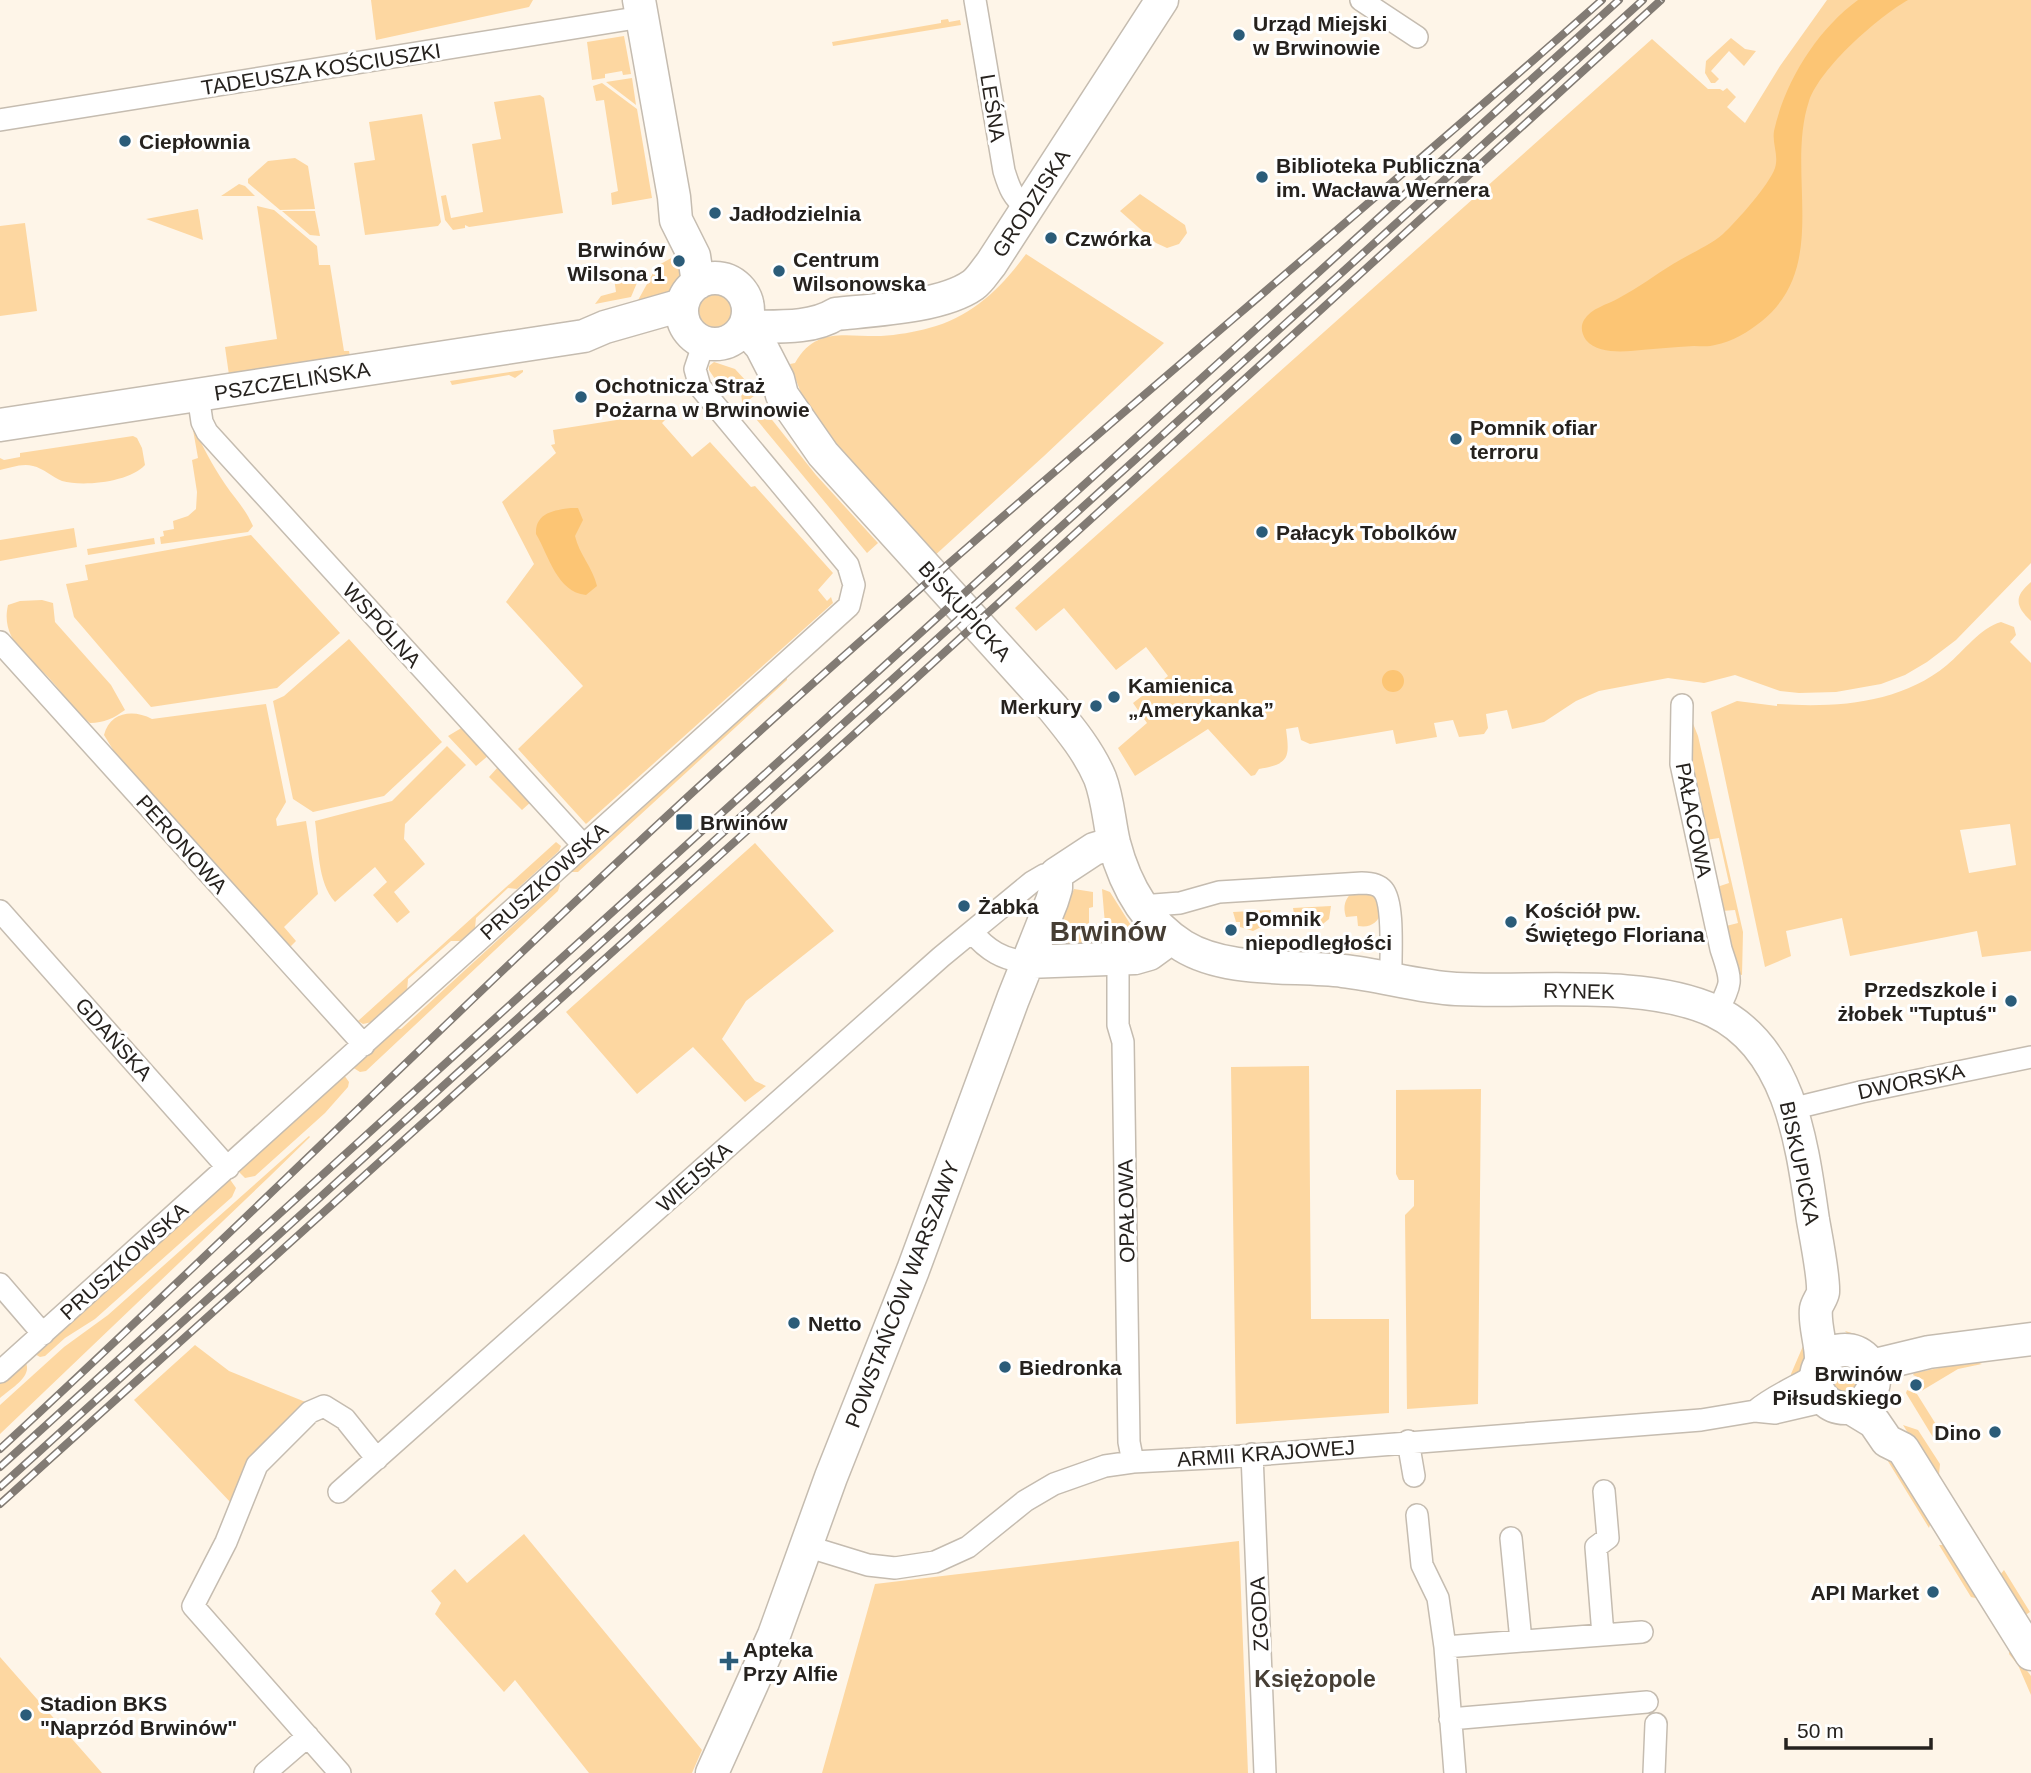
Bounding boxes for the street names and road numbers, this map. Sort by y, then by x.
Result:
street label: TADEUSZA KOŚCIUSZKI [200,39,442,99]
street label: LEŚNA [976,72,1010,144]
street label: GRODZISKA [988,145,1074,261]
street label: PSZCZELIŃSKA [212,357,372,405]
street label: BISKUPICKA [914,556,1016,666]
street label: WSPÓLNA [338,578,426,672]
street label: PAŁACOWA [1672,761,1716,879]
street label: PERONOWA [132,790,232,898]
street label: PRUSZKOWSKA [476,818,612,944]
street label: RYNEK [1543,979,1615,1003]
street label: GDAŃSKA [71,993,157,1085]
street label: DWORSKA [1856,1058,1966,1104]
street label: BISKUPICKA [1776,1099,1824,1227]
street label: WIEJSKA [652,1138,736,1216]
street label: POWSTAŃCÓW WARSZAWY [840,1157,964,1431]
street label: OPAŁOWA [1114,1159,1138,1263]
street label: PRUSZKOWSKA [56,1198,192,1324]
street label: ARMII KRAJOWEJ [1176,1435,1356,1471]
street label: ZGODA [1246,1576,1272,1652]

